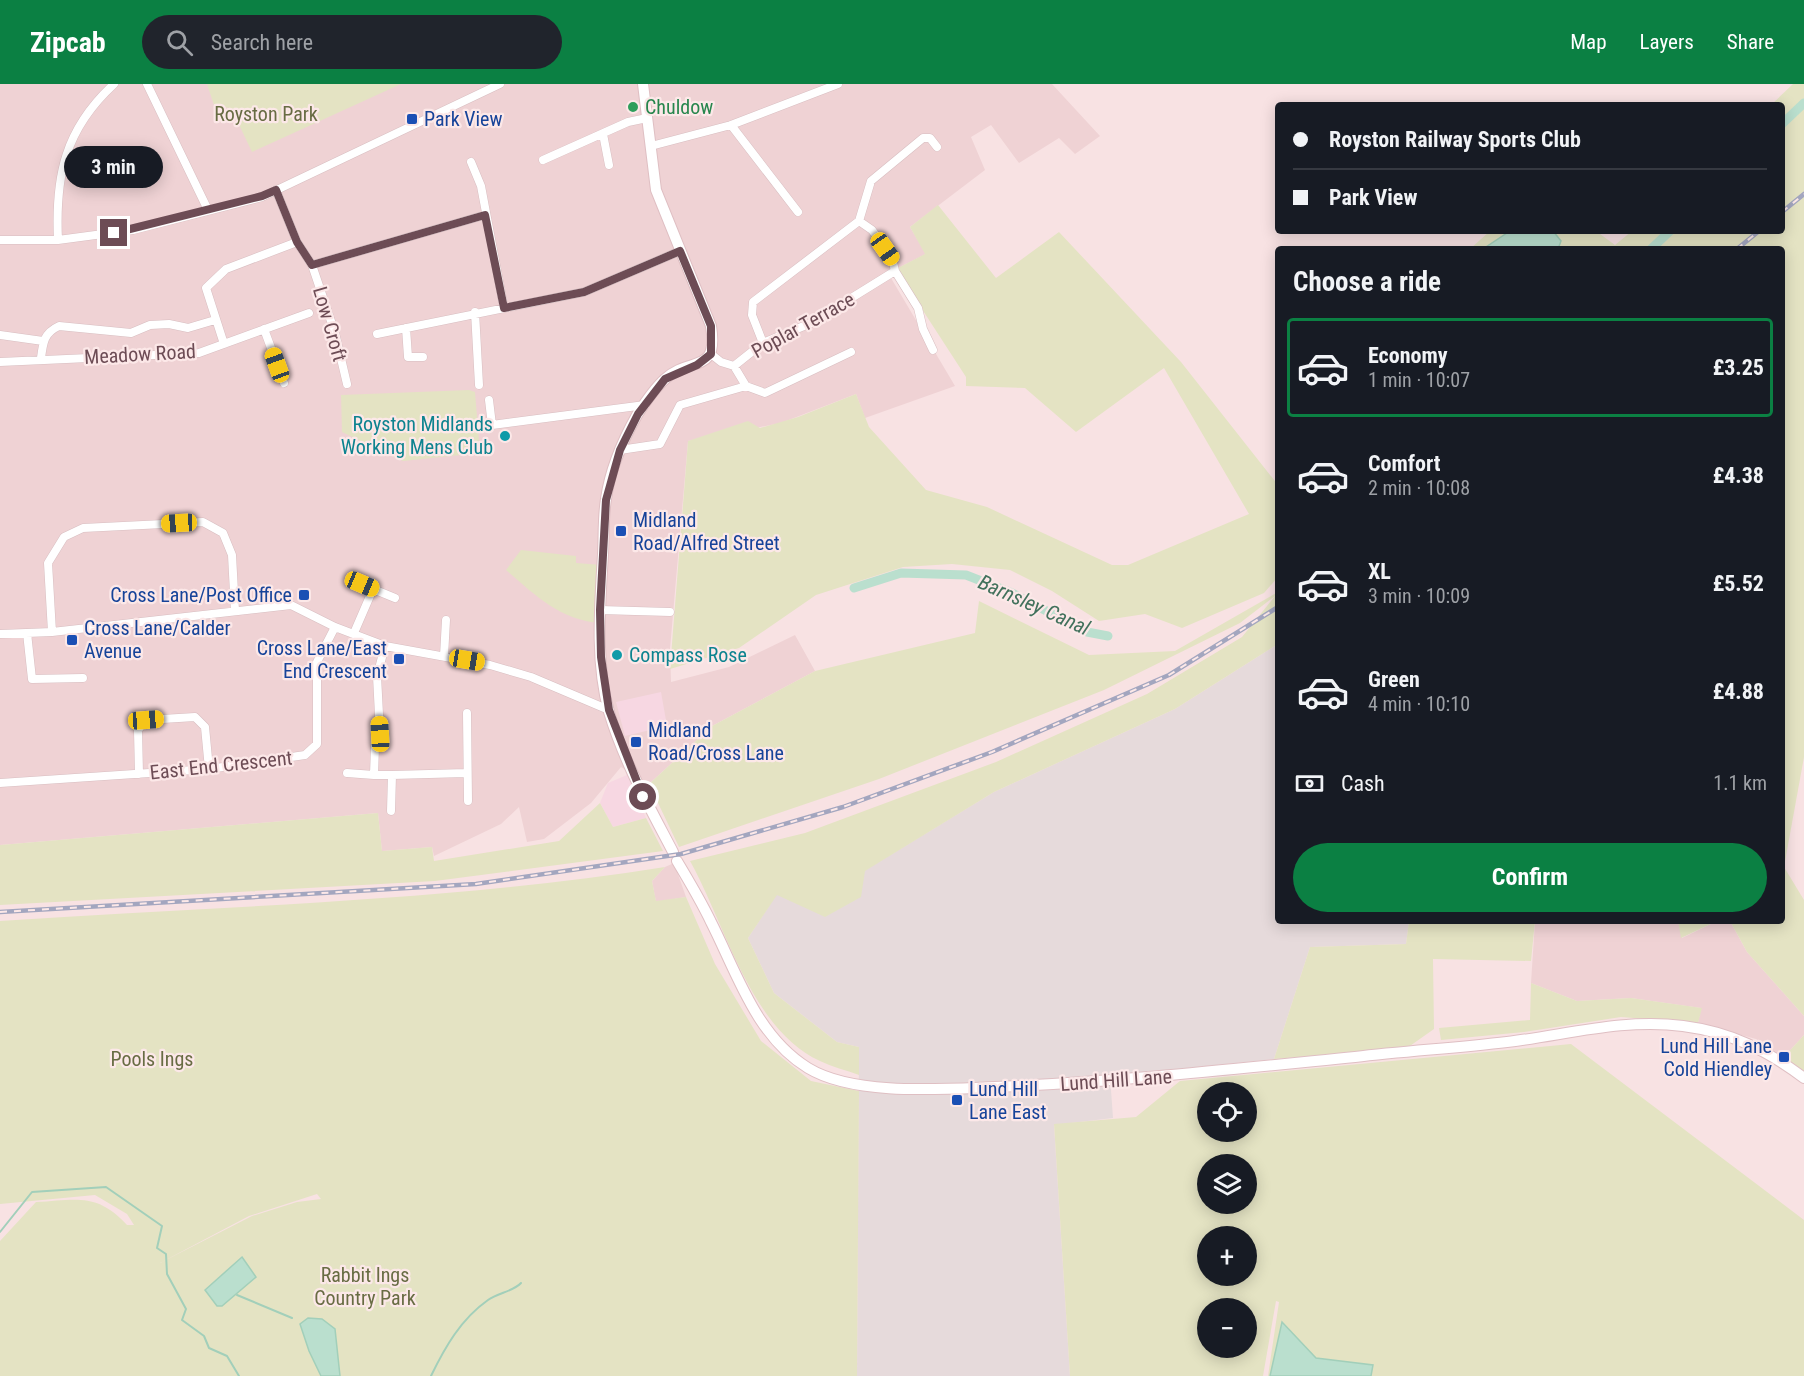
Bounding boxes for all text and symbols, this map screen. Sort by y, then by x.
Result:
search box [142,15,562,69]
text: Zipcab [30,26,106,59]
icon: search [163,26,196,59]
text: Search here [211,30,313,55]
text: Map [1570,30,1607,54]
text: Layers [1640,30,1694,54]
text: Share [1727,30,1774,54]
place label: Chuldow [645,95,713,119]
marker: Chuldow [626,100,640,114]
park label: Royston Park [214,102,318,126]
place label: Park View [424,107,502,131]
marker: Park View [405,112,419,126]
text: Royston Railway Sports Club [1329,127,1581,152]
callout: 3 min [64,146,164,188]
text: 3 min [91,155,136,179]
text: Park View [1329,185,1417,210]
route end [100,219,127,246]
car [867,229,903,269]
text: Choose a ride [1293,266,1441,298]
street label: Low Croft [308,284,352,364]
street label: Poplar Terrace [747,287,859,363]
street label: Meadow Road [84,339,196,369]
icon: car [1296,341,1350,395]
text: Economy [1368,343,1448,368]
car [262,345,292,385]
text: £3.25 [1713,355,1764,380]
text: 1 min · 10:07 [1368,368,1470,392]
place label: Royston Midlands Working Mens Club [341,412,493,459]
marker: Royston Midlands Working Mens Club [498,429,512,443]
icon: car [1296,449,1350,503]
text: Comfort [1368,451,1441,476]
text: £4.38 [1713,463,1764,488]
text: 2 min · 10:08 [1368,476,1470,500]
place label: Midland Road/Alfred Street [633,508,780,555]
car [161,513,197,533]
marker: Midland Road/Alfred Street [614,524,628,538]
icon: car [1296,557,1350,611]
text: XL [1368,559,1391,584]
car [342,569,382,599]
water label: Barnsley Canal [975,570,1094,640]
text: £5.52 [1713,571,1764,596]
place label: Cross Lane/Post Office [110,583,292,607]
text: 3 min · 10:09 [1368,584,1470,608]
marker: Cross Lane/Post Office [297,588,311,602]
place label: Cross Lane/Calder Avenue [84,616,231,663]
marker: Cross Lane/Calder Avenue [65,633,79,647]
place label: Cross Lane/East End Crescent [257,636,387,683]
place label: Compass Rose [629,643,747,667]
car [448,648,486,672]
marker: Compass Rose [610,648,624,662]
marker: Cross Lane/East End Crescent [392,652,406,666]
icon: car [1296,665,1350,719]
text: Green [1368,667,1420,692]
text: £4.88 [1713,679,1764,704]
text: 4 min · 10:10 [1368,692,1470,716]
car [127,710,165,730]
car [370,716,390,752]
place label: Midland Road/Cross Lane [648,718,784,765]
marker: Midland Road/Cross Lane [629,735,643,749]
street label: East End Crescent [149,746,294,784]
icon: cash [1293,767,1326,800]
text: Cash [1341,771,1385,796]
text: 1.1 km [1713,771,1767,795]
route start [629,783,656,810]
button: Confirm [1293,843,1767,912]
place label: Lund Hill Lane Cold Hiendley [1660,1034,1772,1081]
park label: Pools Ings [110,1047,194,1071]
marker: Lund Hill Lane Cold Hiendley [1777,1050,1791,1064]
street label: Lund Hill Lane [1059,1064,1173,1096]
place label: Lund Hill Lane East [969,1077,1046,1124]
map controls [1197,1082,1257,1358]
button: locate [1197,1082,1257,1142]
marker: Lund Hill Lane East [950,1093,964,1107]
button: layers [1197,1154,1257,1214]
button: + [1197,1226,1257,1286]
park label: Rabbit Ings Country Park [314,1263,416,1310]
button: − [1197,1298,1257,1358]

